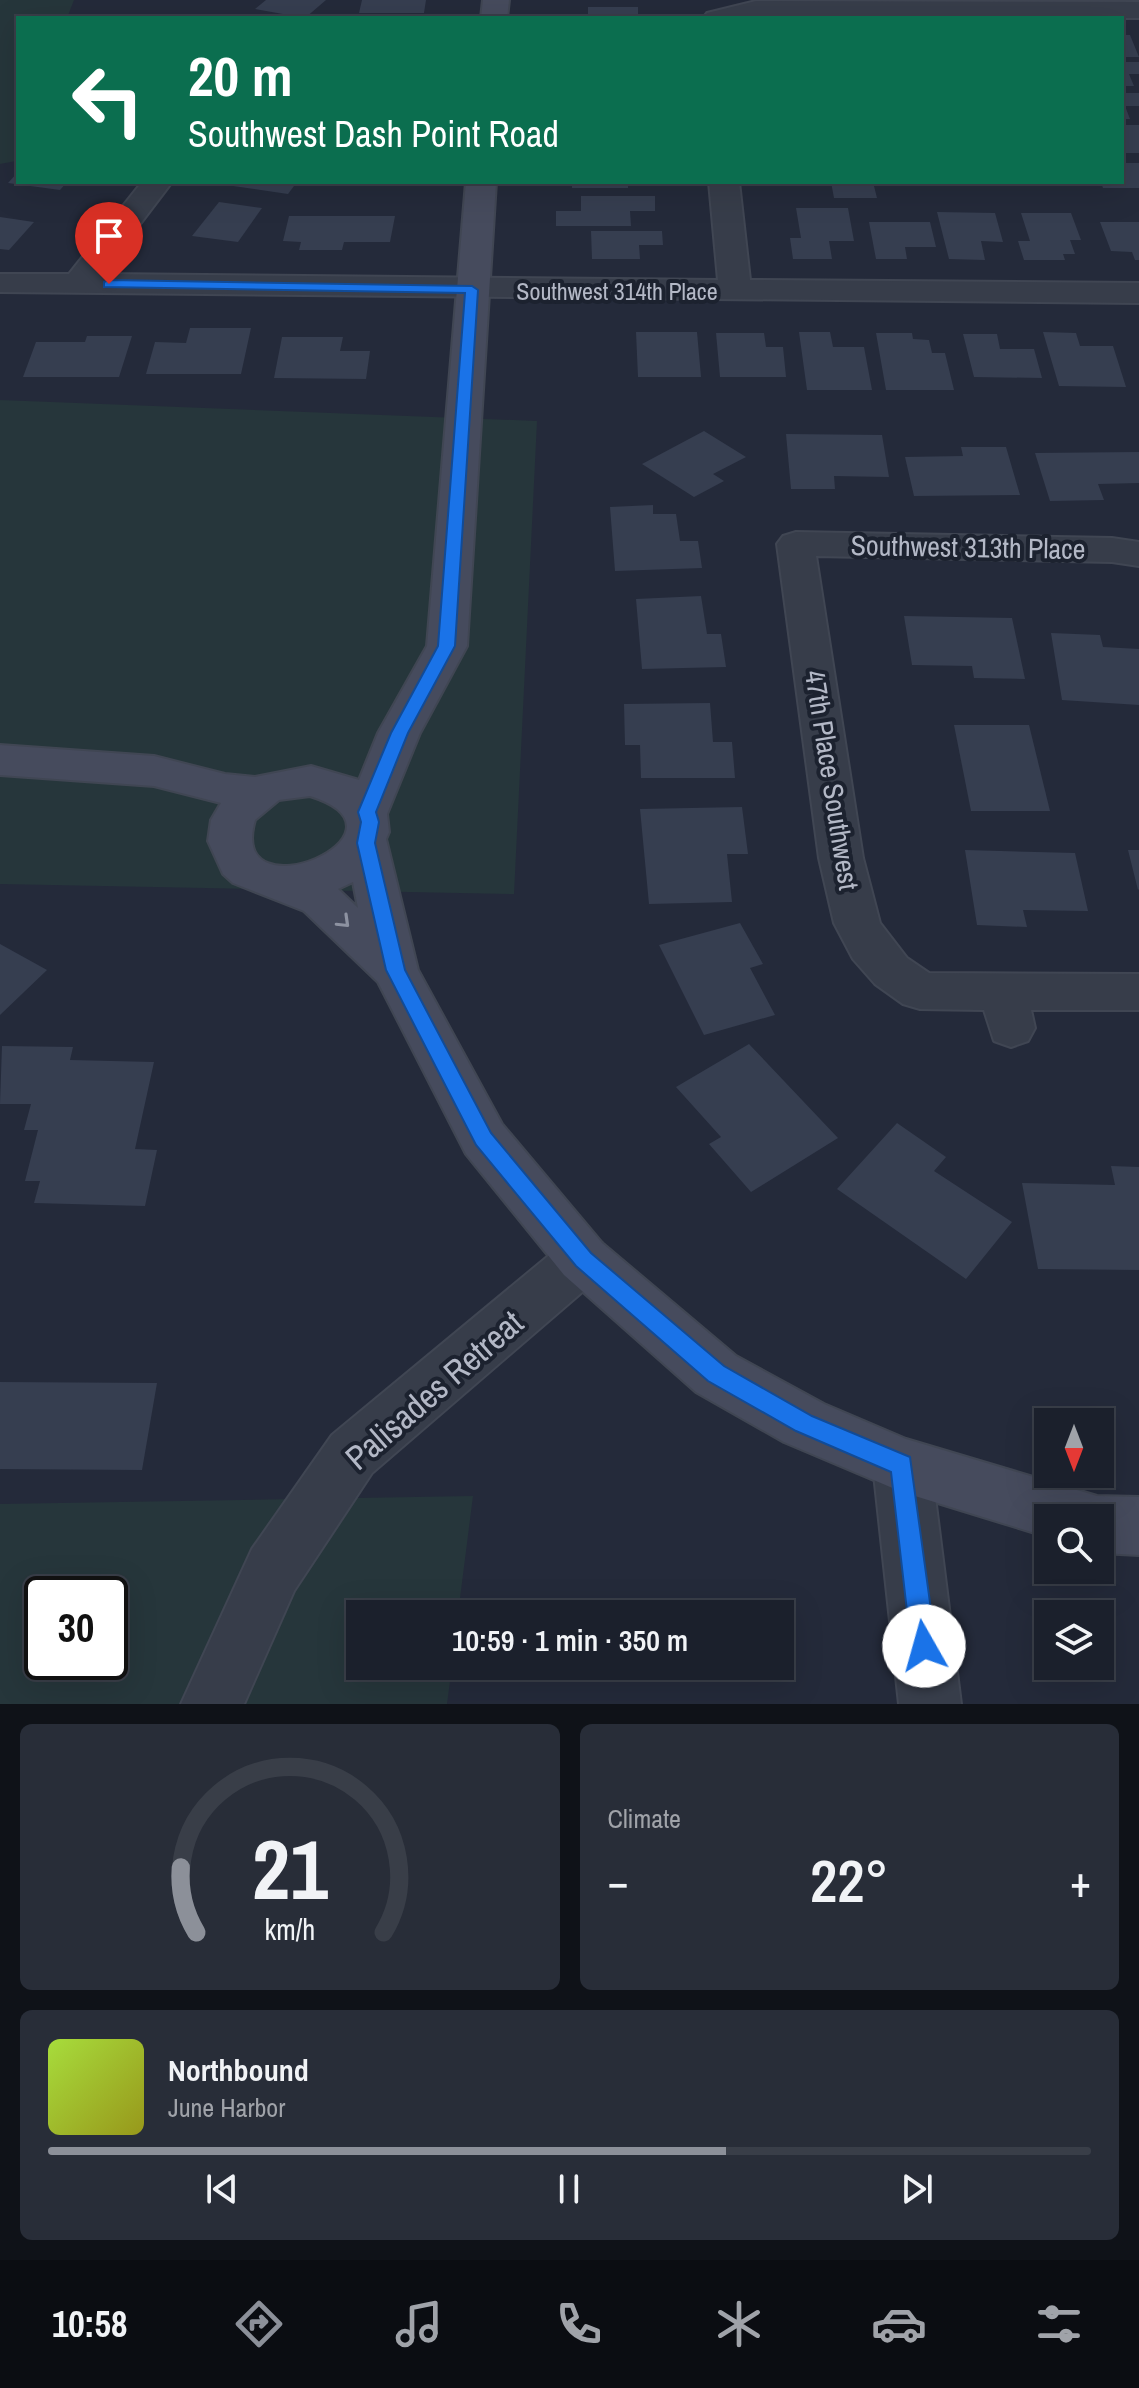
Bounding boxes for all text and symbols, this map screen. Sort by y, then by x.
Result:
text: 20 m [188,38,293,113]
icon: left [56,48,160,152]
text: Southwest Dash Point Road [188,110,559,158]
pin [75,202,143,284]
icon: arrive [87,214,131,258]
street label: Southwest 314th Place [516,275,718,307]
street label: Southwest 313th Place [850,526,1086,568]
street label: 47th Place Southwest [796,667,868,893]
one-way arrow [335,913,349,927]
street label: Palisades Retreat [335,1300,533,1480]
north arrow [1034,1408,1114,1488]
map controls [1034,1408,1114,1680]
button: search [1034,1504,1114,1584]
speed limit sign: 30 [24,1576,128,1680]
button: layers [1034,1600,1114,1680]
position arrow [882,1604,966,1688]
text: 10:59 · 1 min · 350 m [452,1620,688,1660]
text: Climate [608,1801,681,1836]
text: 21 [252,1813,328,1925]
text: 22° [810,1840,889,1921]
text: − [608,1851,629,1911]
text: + [1070,1851,1091,1911]
text: km/h [264,1910,315,1949]
text: Northbound [168,2050,309,2090]
text: June Harbor [168,2090,285,2125]
icon: previous [200,2167,244,2211]
icon: pause [547,2167,591,2211]
icon: next [895,2167,939,2211]
icon: directions [231,2296,287,2352]
icon: music [391,2296,447,2352]
icon: phone [551,2296,607,2352]
icon: climate [711,2296,767,2352]
icon: car [871,2296,927,2352]
icon: filters [1031,2296,1087,2352]
text: 10:58 [52,2300,127,2348]

